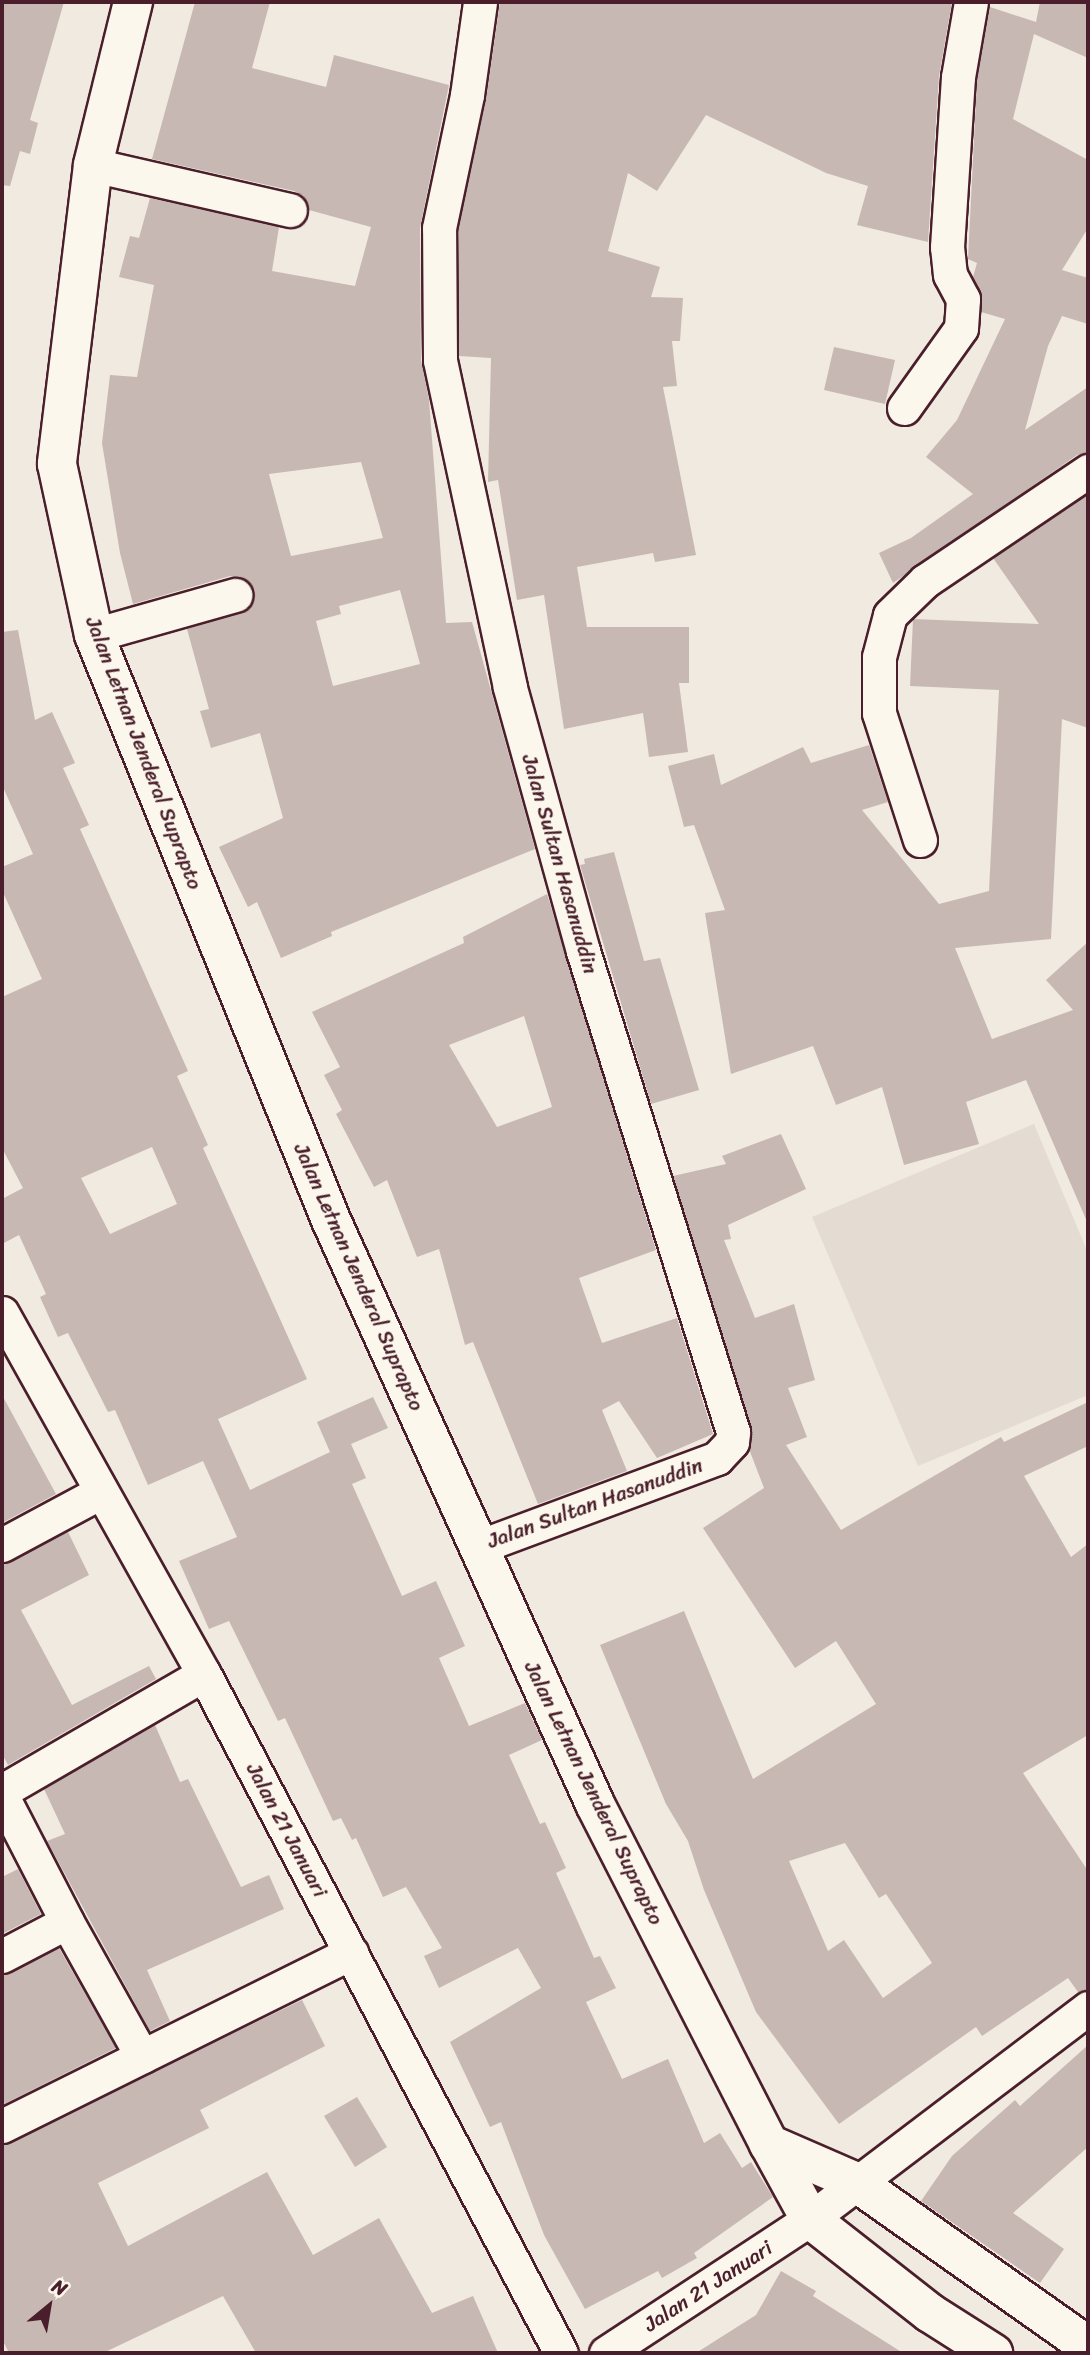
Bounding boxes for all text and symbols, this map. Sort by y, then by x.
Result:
street label: Jalan Letnan Jenderal Suprapto [80,612,208,894]
street label: Jalan Sultan Hasanuddin [516,751,604,977]
street label: Jalan Letnan Jenderal Suprapto [288,1139,430,1415]
street label: Jalan Sultan Hasanuddin [483,1452,707,1554]
street label: Jalan Letnan Jenderal Suprapto [519,1656,669,1930]
street label: Jalan 21 Januari [241,1759,333,1901]
street label: Jalan 21 Januari [639,2235,777,2337]
text: N [46,2270,74,2305]
north arrow [14,2271,84,2341]

